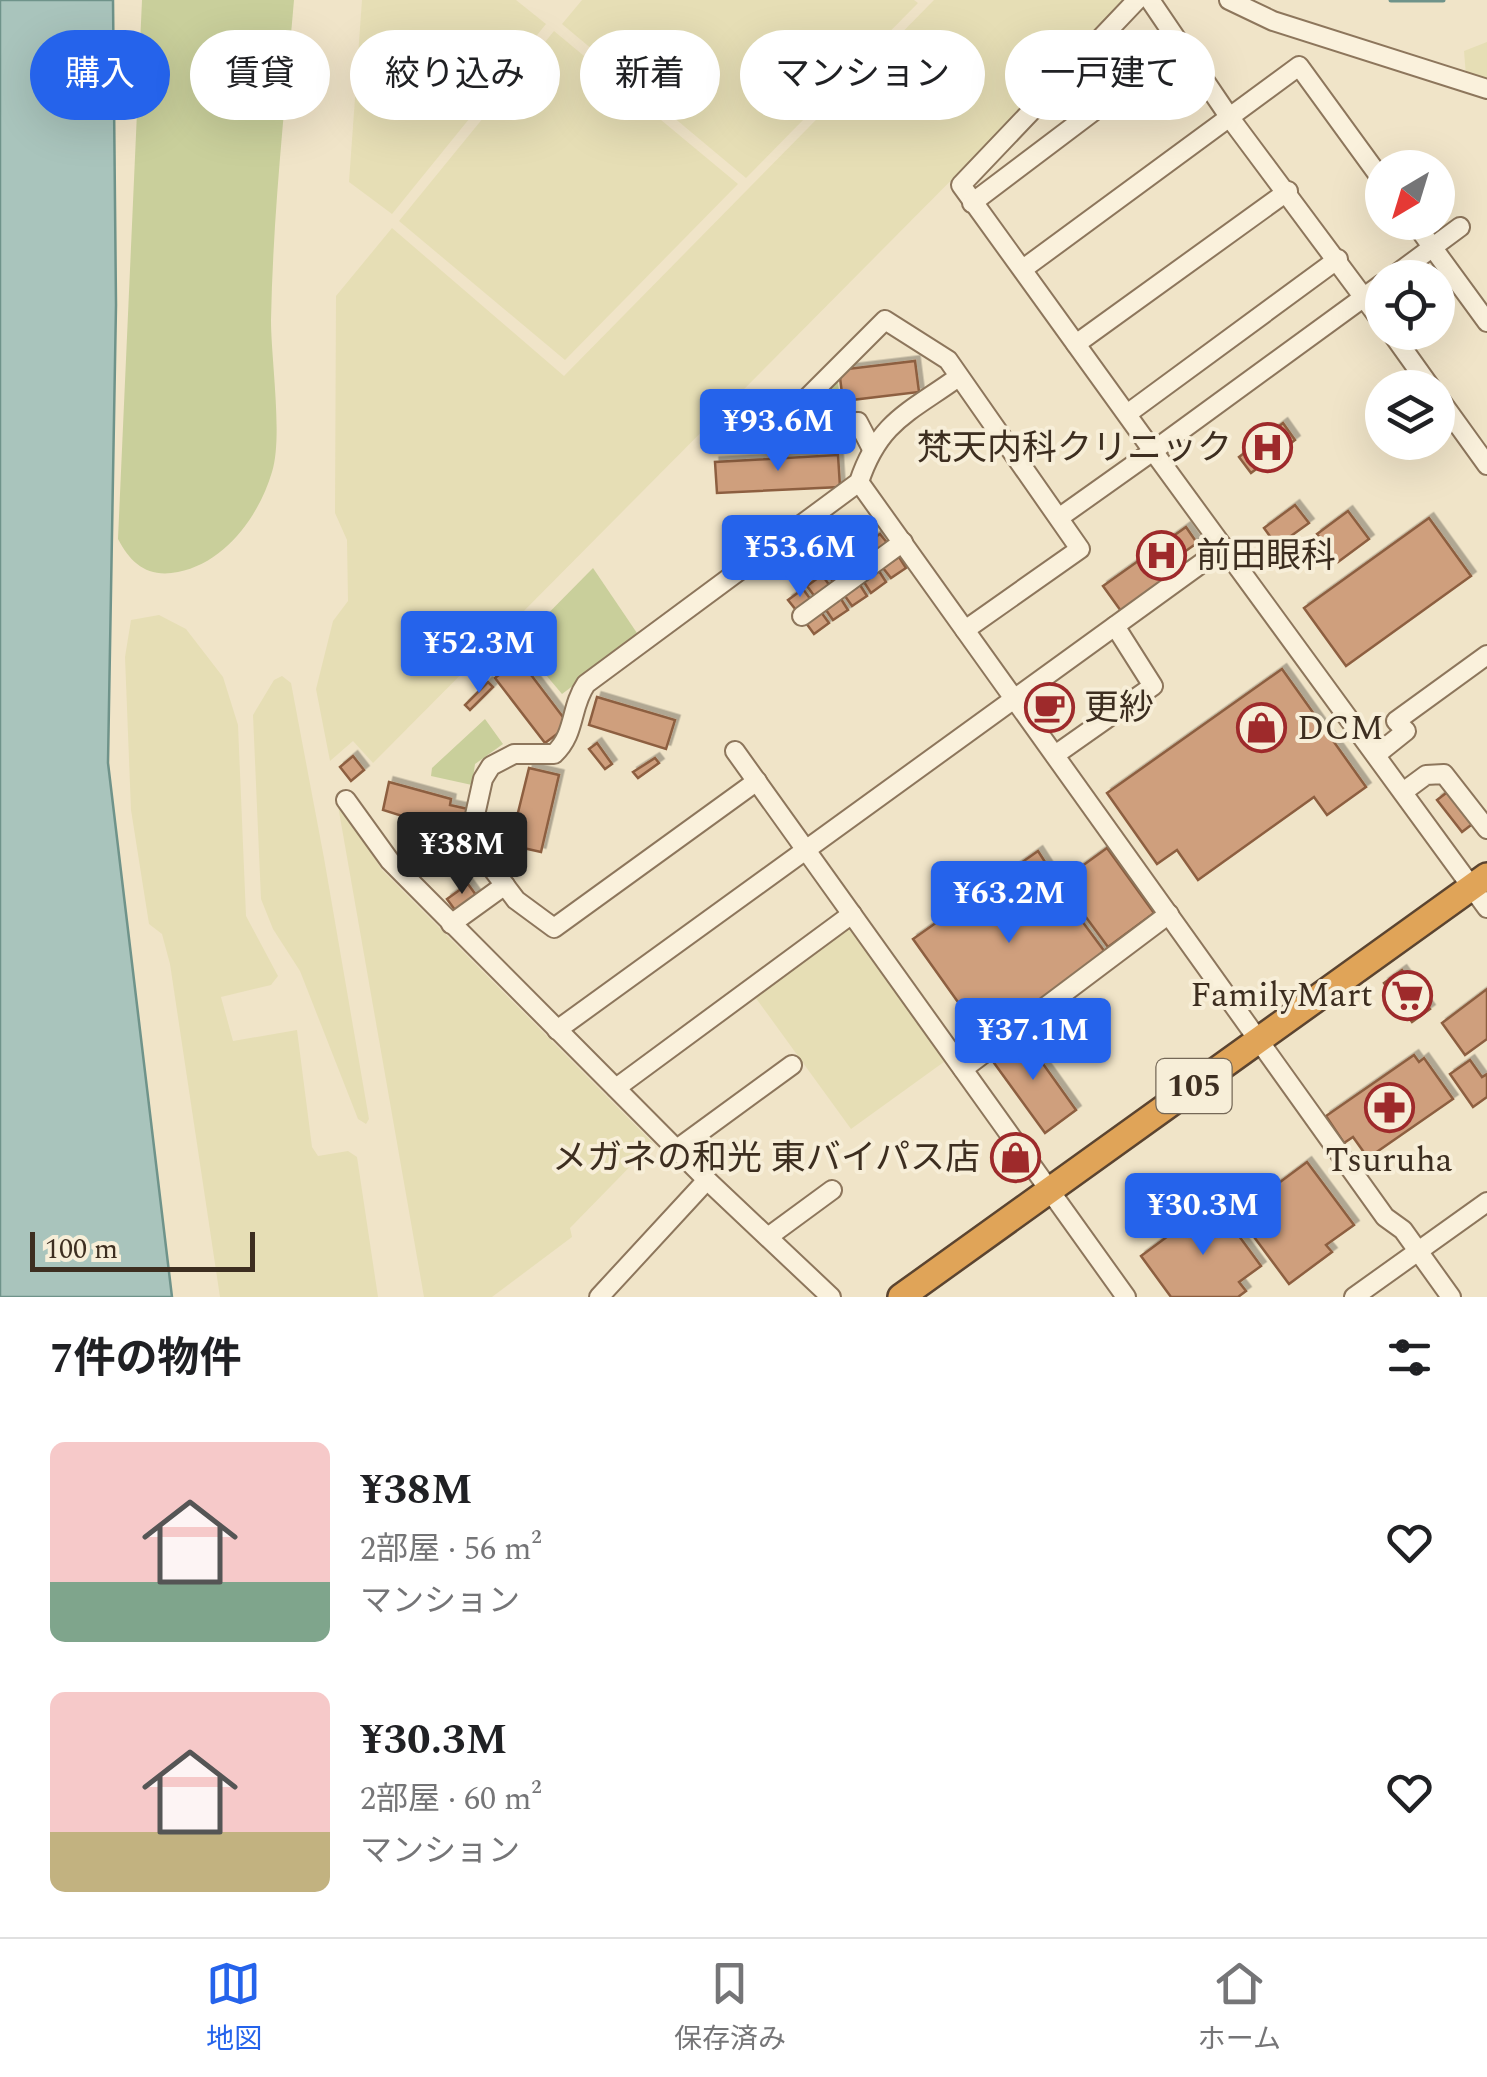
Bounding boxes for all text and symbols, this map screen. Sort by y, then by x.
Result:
chip: 購入 [30,30,170,120]
chip: 賃貸 [190,30,330,120]
chip: 絞り込み [350,30,560,120]
chip: 新着 [580,30,720,120]
chip: マンション [740,30,985,120]
chip: 一戸建て [1005,30,1215,120]
north arrow [1365,150,1455,240]
map controls [1365,150,1455,460]
button: locate [1365,260,1455,350]
button: layers [1365,370,1455,460]
pin: ¥93.6M [697,389,859,474]
text: ¥93.6M [722,397,834,446]
place label: 梵天内科クリニック [917,422,1232,475]
hospital icon: 梵天内科クリニック [1241,422,1293,474]
pin: ¥53.6M [719,515,881,600]
text: ¥53.6M [744,523,856,572]
hospital icon: 前田眼科 [1135,530,1187,582]
place label: 前田眼科 [1196,530,1336,583]
pin: ¥52.3M [398,611,560,696]
text: ¥52.3M [423,619,535,668]
cafe icon: 更紗 [1023,682,1075,734]
place label: 更紗 [1084,682,1154,735]
shop icon: DCM [1236,702,1288,754]
place label: DCM [1297,702,1383,755]
pin: ¥38M [403,812,521,897]
text: ¥38M [419,820,505,869]
pin: ¥63.2M [928,861,1090,946]
text: ¥63.2M [953,869,1065,918]
place label: FamilyMart [1190,969,1373,1022]
supermarket icon: FamilyMart [1382,969,1434,1021]
pin: ¥37.1M [952,998,1114,1083]
text: ¥37.1M [977,1006,1089,1055]
road number: 105 [1156,1059,1232,1113]
pharmacy icon: Tsuruha [1363,1082,1415,1134]
place label: メガネの和光 東バイパス店 [552,1132,980,1185]
shop icon: メガネの和光 東バイパス店 [989,1132,1041,1184]
place label: Tsuruha [1325,1134,1453,1187]
pin: ¥30.3M [1122,1173,1284,1258]
text: ¥30.3M [1147,1181,1259,1230]
scale bar [30,1227,255,1272]
text: 100 m [45,1228,118,1271]
text: 7件の物件 [50,1328,242,1391]
icon: filters [1382,1330,1437,1385]
text: ¥38M [360,1459,472,1522]
icon: home [130,1482,250,1602]
icon: heart [1382,1515,1437,1570]
text: 2部屋 · 56 m² [360,1525,542,1574]
text: マンション [360,1577,520,1626]
text: ¥30.3M [360,1709,507,1772]
icon: home [130,1732,250,1852]
icon: heart [1382,1765,1437,1820]
text: 2部屋 · 60 m² [360,1775,542,1824]
text: マンション [360,1827,520,1876]
tab: 地図 [206,1956,262,2061]
tab: 保存済み [674,1956,786,2061]
tab: ホーム [1198,1956,1281,2061]

